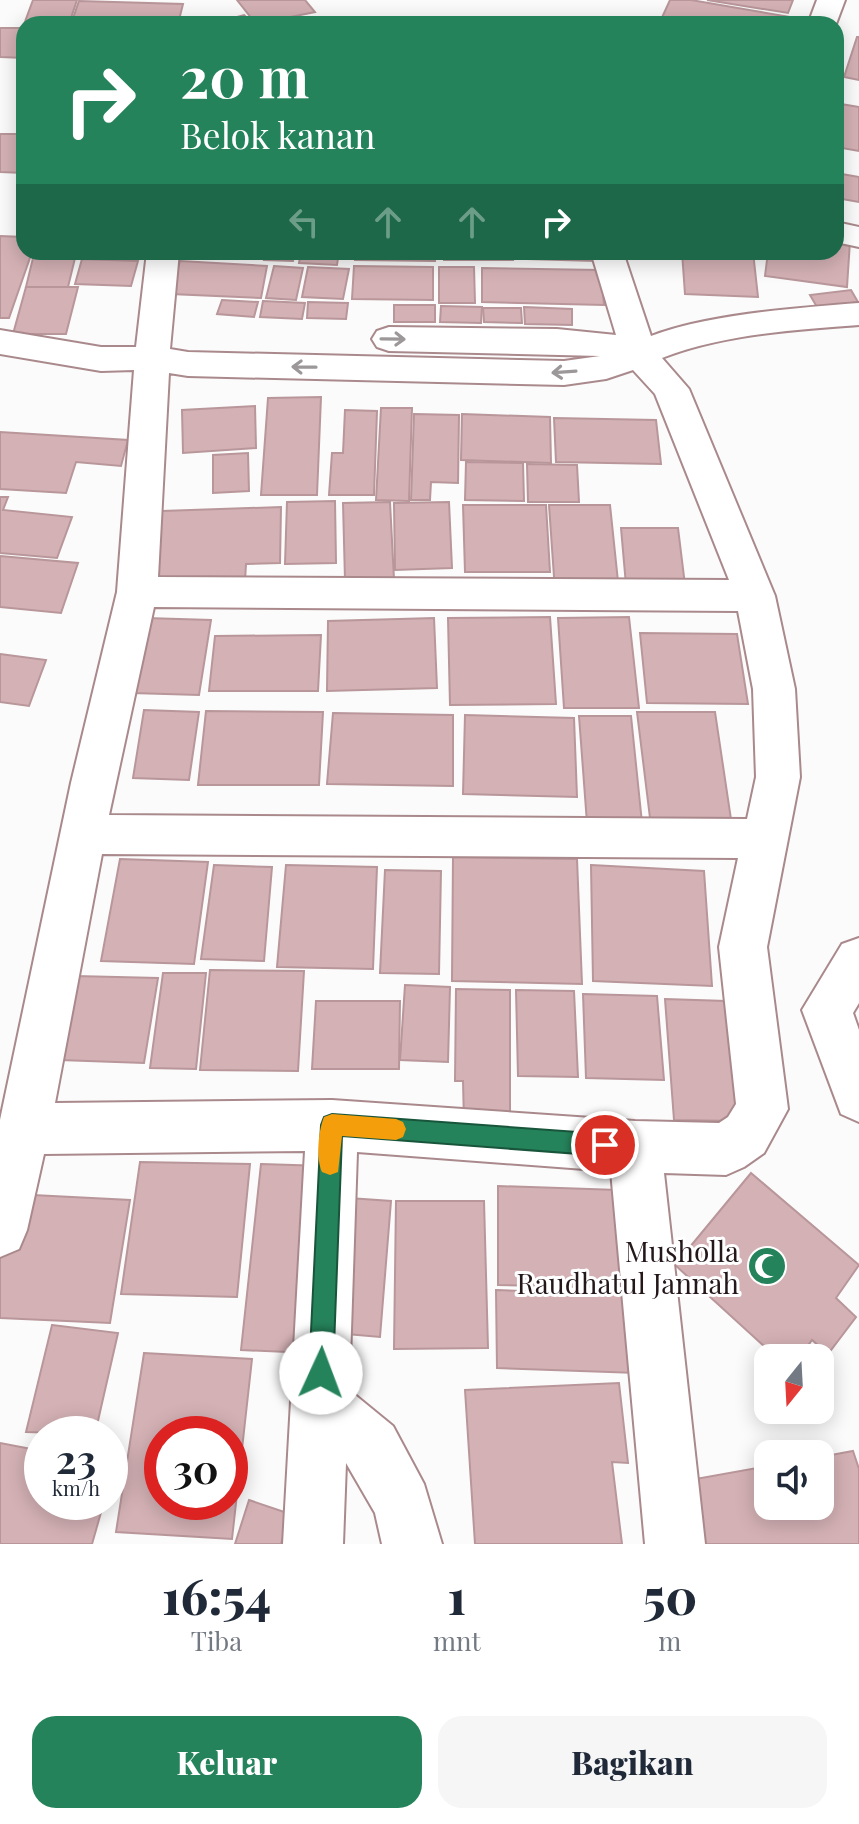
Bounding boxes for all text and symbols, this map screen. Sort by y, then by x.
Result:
text: 20 m [180,38,309,113]
icon: right [48,48,152,152]
text: Belok kanan [180,110,375,158]
icon: left [282,200,326,244]
icon: ahead [366,200,410,244]
icon: ahead [450,200,494,244]
icon: right [534,200,578,244]
one-way arrow [379,331,406,347]
one-way arrow [291,359,318,374]
one-way arrow [551,365,578,380]
pin [571,1111,639,1179]
icon: arrive [583,1123,627,1167]
place label: Musholla Raudhatul Jannah [517,1232,740,1301]
mosque icon: Musholla Raudhatul Jannah [746,1245,788,1287]
position arrow [279,1331,363,1415]
north arrow [754,1344,834,1424]
map controls [754,1344,834,1520]
speed limit sign: 30 [144,1416,248,1520]
text: 23 [56,1431,96,1484]
button: sound [754,1440,834,1520]
text: km/h [52,1474,100,1501]
text: 16:54 [162,1563,271,1627]
text: 1 [448,1563,466,1627]
text: 50 [643,1563,697,1627]
text: Tiba [191,1623,242,1658]
text: mnt [433,1623,481,1658]
text: m [658,1623,681,1658]
button: Keluar [32,1716,422,1808]
button: Bagikan [438,1716,827,1808]

